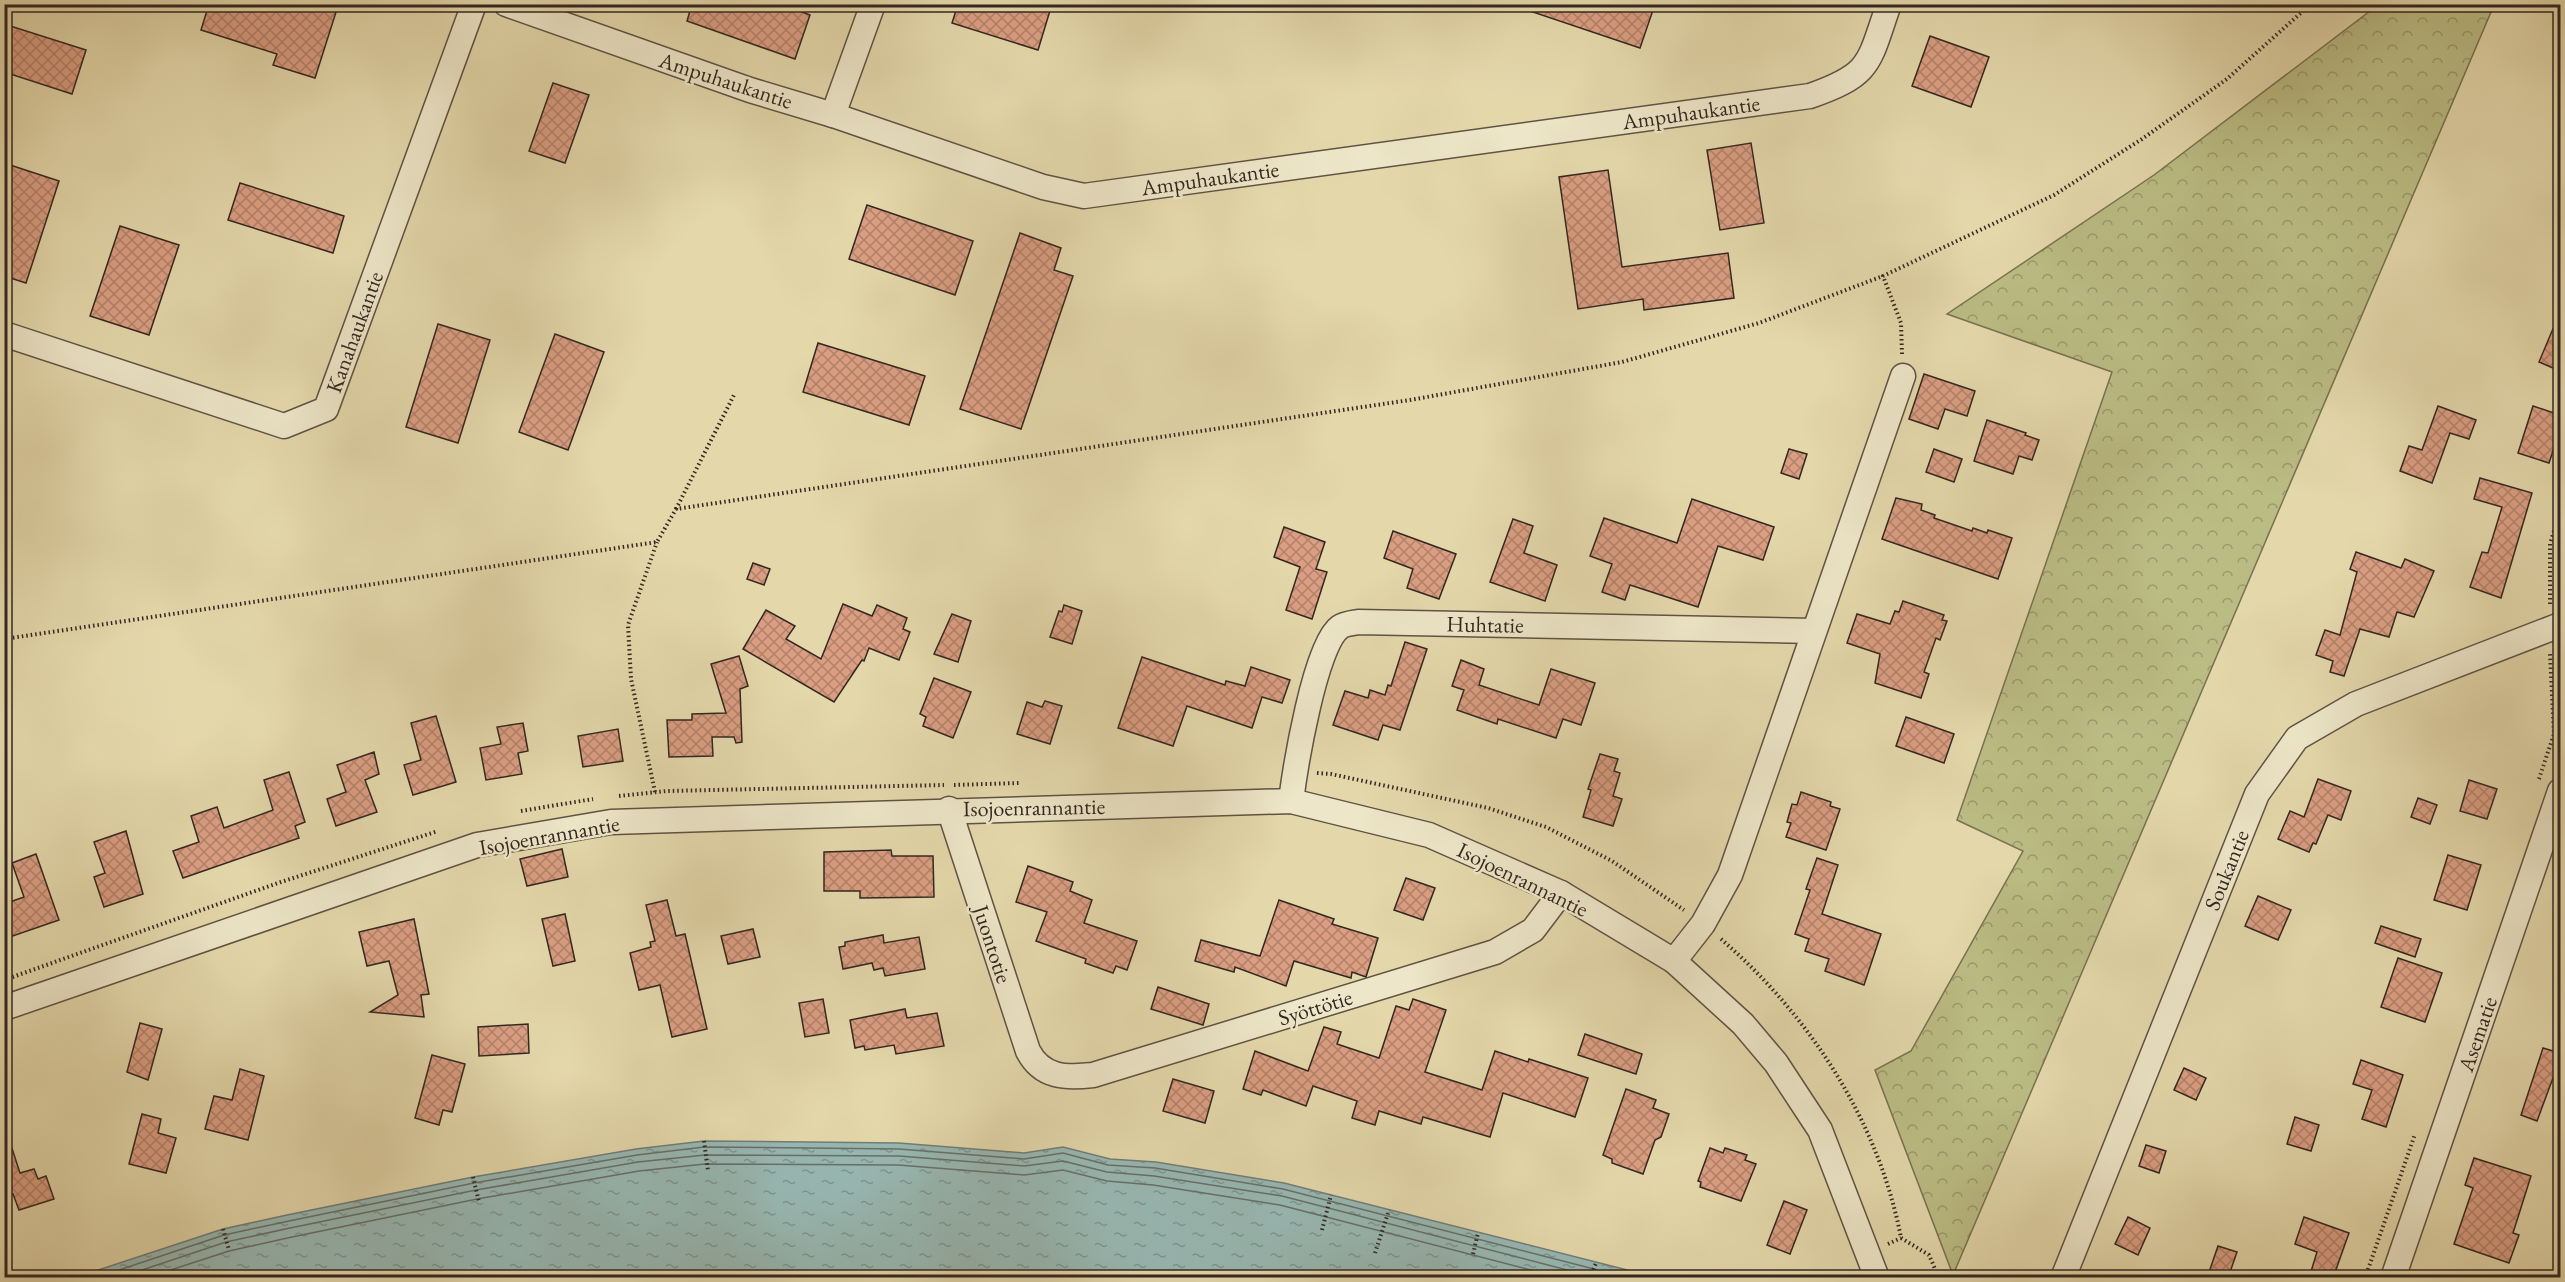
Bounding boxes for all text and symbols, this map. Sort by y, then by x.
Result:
street label: Ampuhaukantie [654,45,797,116]
street label: Ampuhaukantie [1619,88,1762,137]
street label: Ampuhaukantie [1138,154,1281,203]
street label: Kanahaukantie [319,267,390,397]
street label: Huhtatie [1446,609,1524,640]
street label: Isojoenrannantie [963,792,1106,823]
street label: Isojoenrannantie [477,809,622,862]
street label: Soukantie [2197,825,2256,915]
street label: Isojoenrannantie [1453,835,1593,924]
street label: Juontotie [966,900,1019,987]
street label: Syöttötie [1275,982,1356,1032]
street label: Asematie [2451,992,2504,1077]

